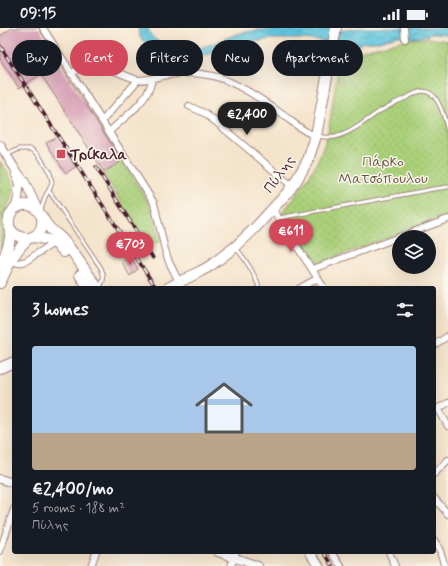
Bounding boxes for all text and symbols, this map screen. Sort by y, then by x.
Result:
text: 09:15 [20,4,56,24]
chip: Buy [12,40,62,76]
chip: Rent [70,40,128,76]
chip: Filters [136,40,203,76]
chip: New [211,40,264,76]
chip: Apartment [272,40,363,76]
pin: €2,400 [214,102,280,136]
text: €2,400 [227,106,267,123]
place label: Τρίκαλα [69,145,128,165]
marker: Τρίκαλα [55,148,67,160]
street label: Πύλης [259,151,300,197]
park label: Πάρκο Ματσόπουλου [338,152,428,189]
pin: €611 [267,219,315,253]
text: €611 [278,223,304,240]
map controls [392,230,436,274]
button: layers [392,230,436,274]
pin: €703 [106,232,154,266]
text: €703 [115,236,145,253]
text: 3 homes [32,299,89,321]
icon: filters [394,299,416,321]
icon: home [188,372,260,444]
text: €2,400/mo [32,478,113,500]
text: 5 rooms · 188 m² [32,500,125,517]
text: Πύλης [32,517,68,534]

